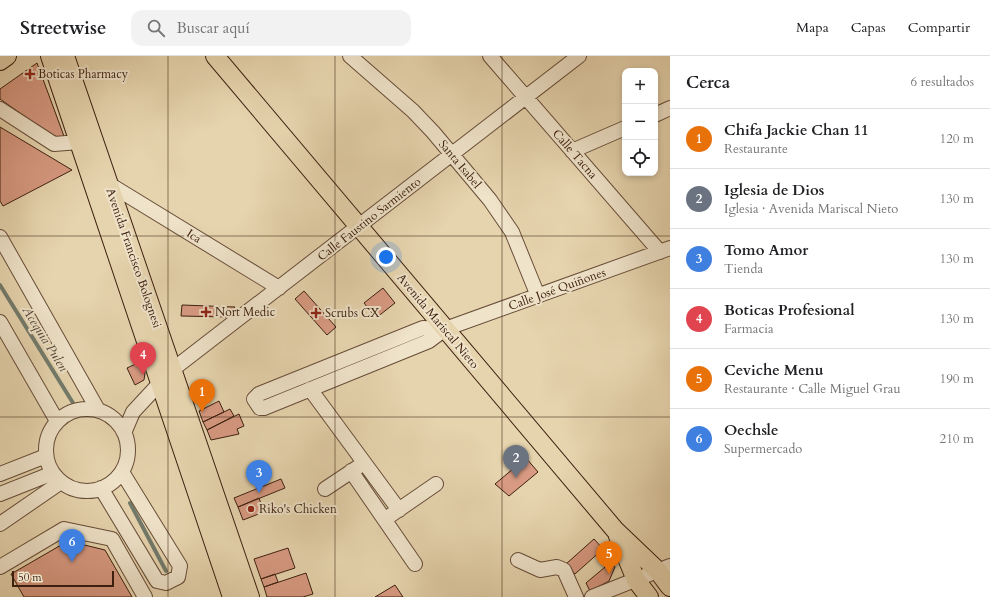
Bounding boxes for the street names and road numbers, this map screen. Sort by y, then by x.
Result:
street label: Calle Tacna [549,126,601,183]
street label: Santa Isabel [435,136,485,192]
street label: Calle Faustino Sarmiento [314,173,424,264]
street label: Avenida Francisco Bolognesi [103,186,166,331]
street label: Ica [183,225,205,247]
street label: Calle José Quiñones [506,264,608,314]
street label: Avenida Mariscal Nieto [393,270,483,372]

